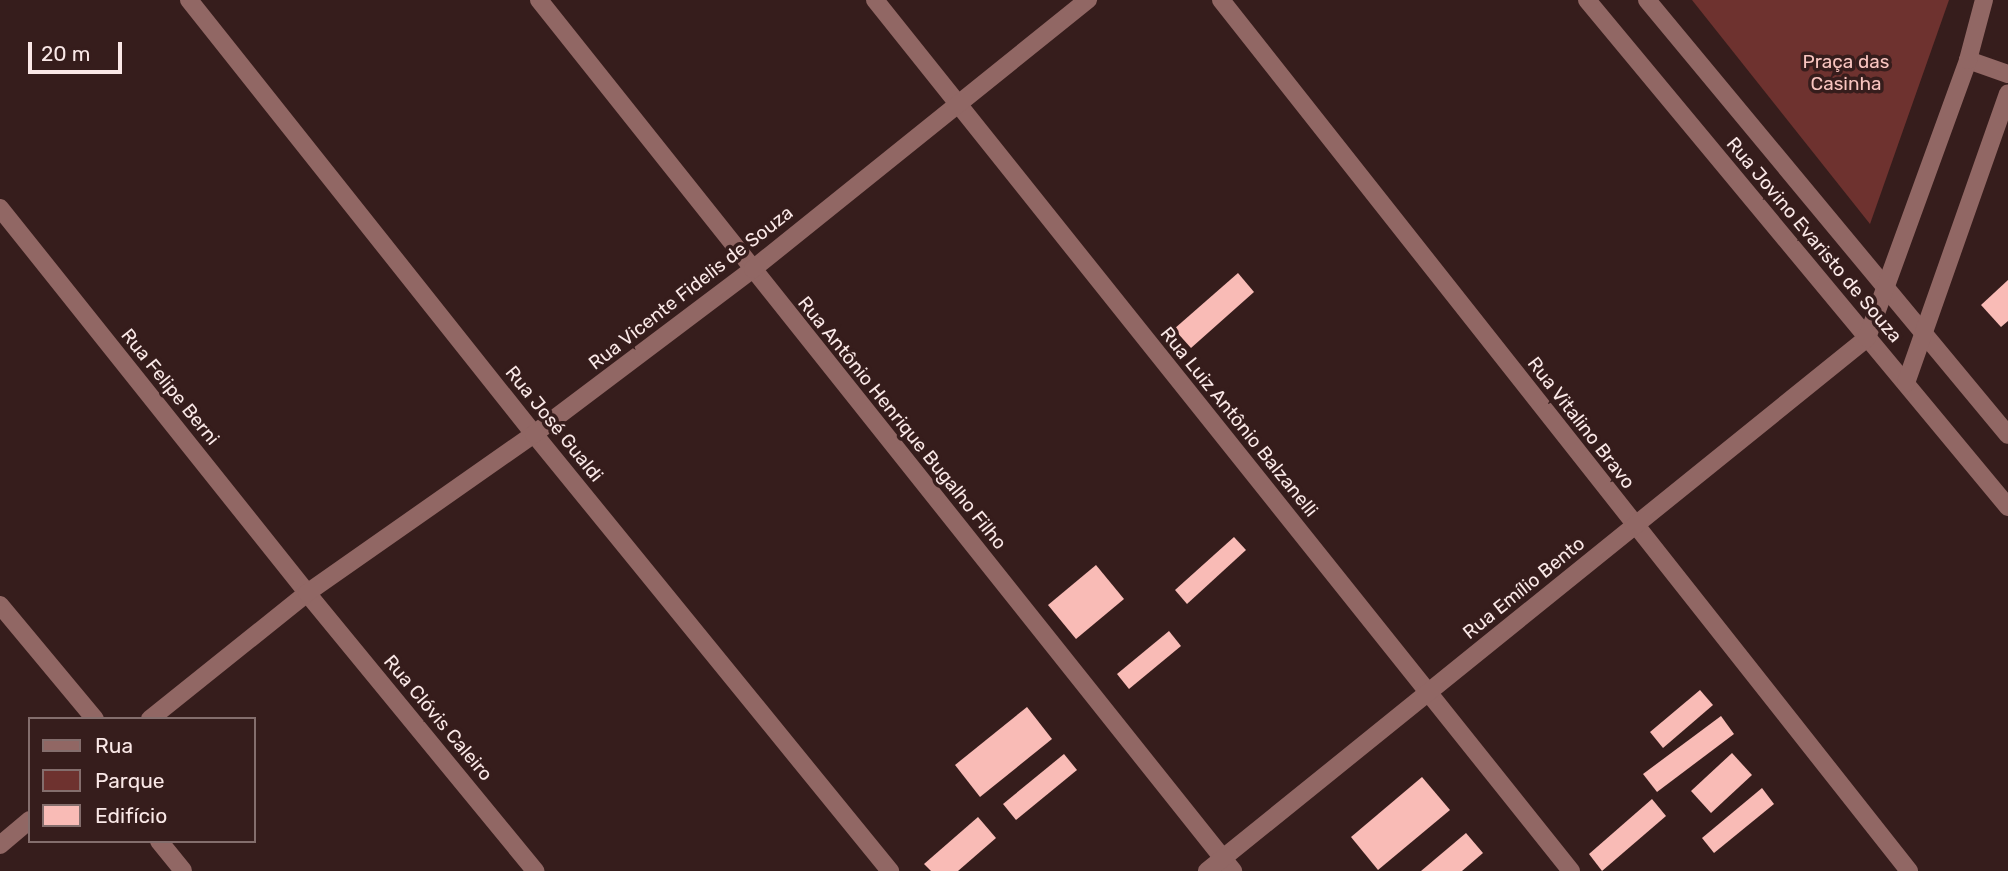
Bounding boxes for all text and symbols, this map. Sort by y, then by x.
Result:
scale bar [32,28,126,72]
text: 20 m [41,41,90,66]
park label: Praça das Casinha [1803,51,1889,95]
street label: Rua Jovino Evaristo de Souza [1721,133,1907,347]
street label: Rua Vicente Fidelis de Souza [584,201,798,375]
street label: Rua Antônio Henrique Bugalho Filho [793,292,1011,554]
street label: Rua Luiz Antônio Balzanelli [1155,322,1323,522]
street label: Rua Felipe Berni [116,324,224,450]
street label: Rua Vitalino Bravo [1522,352,1640,494]
street label: Rua José Gualdi [500,362,608,486]
street label: Rua Emílio Bento [1459,532,1589,644]
street label: Rua Clóvis Caleiro [379,650,497,786]
legend [28,717,256,843]
text: Rua [95,733,133,758]
text: Parque [95,768,165,793]
text: Edifício [95,803,167,828]

